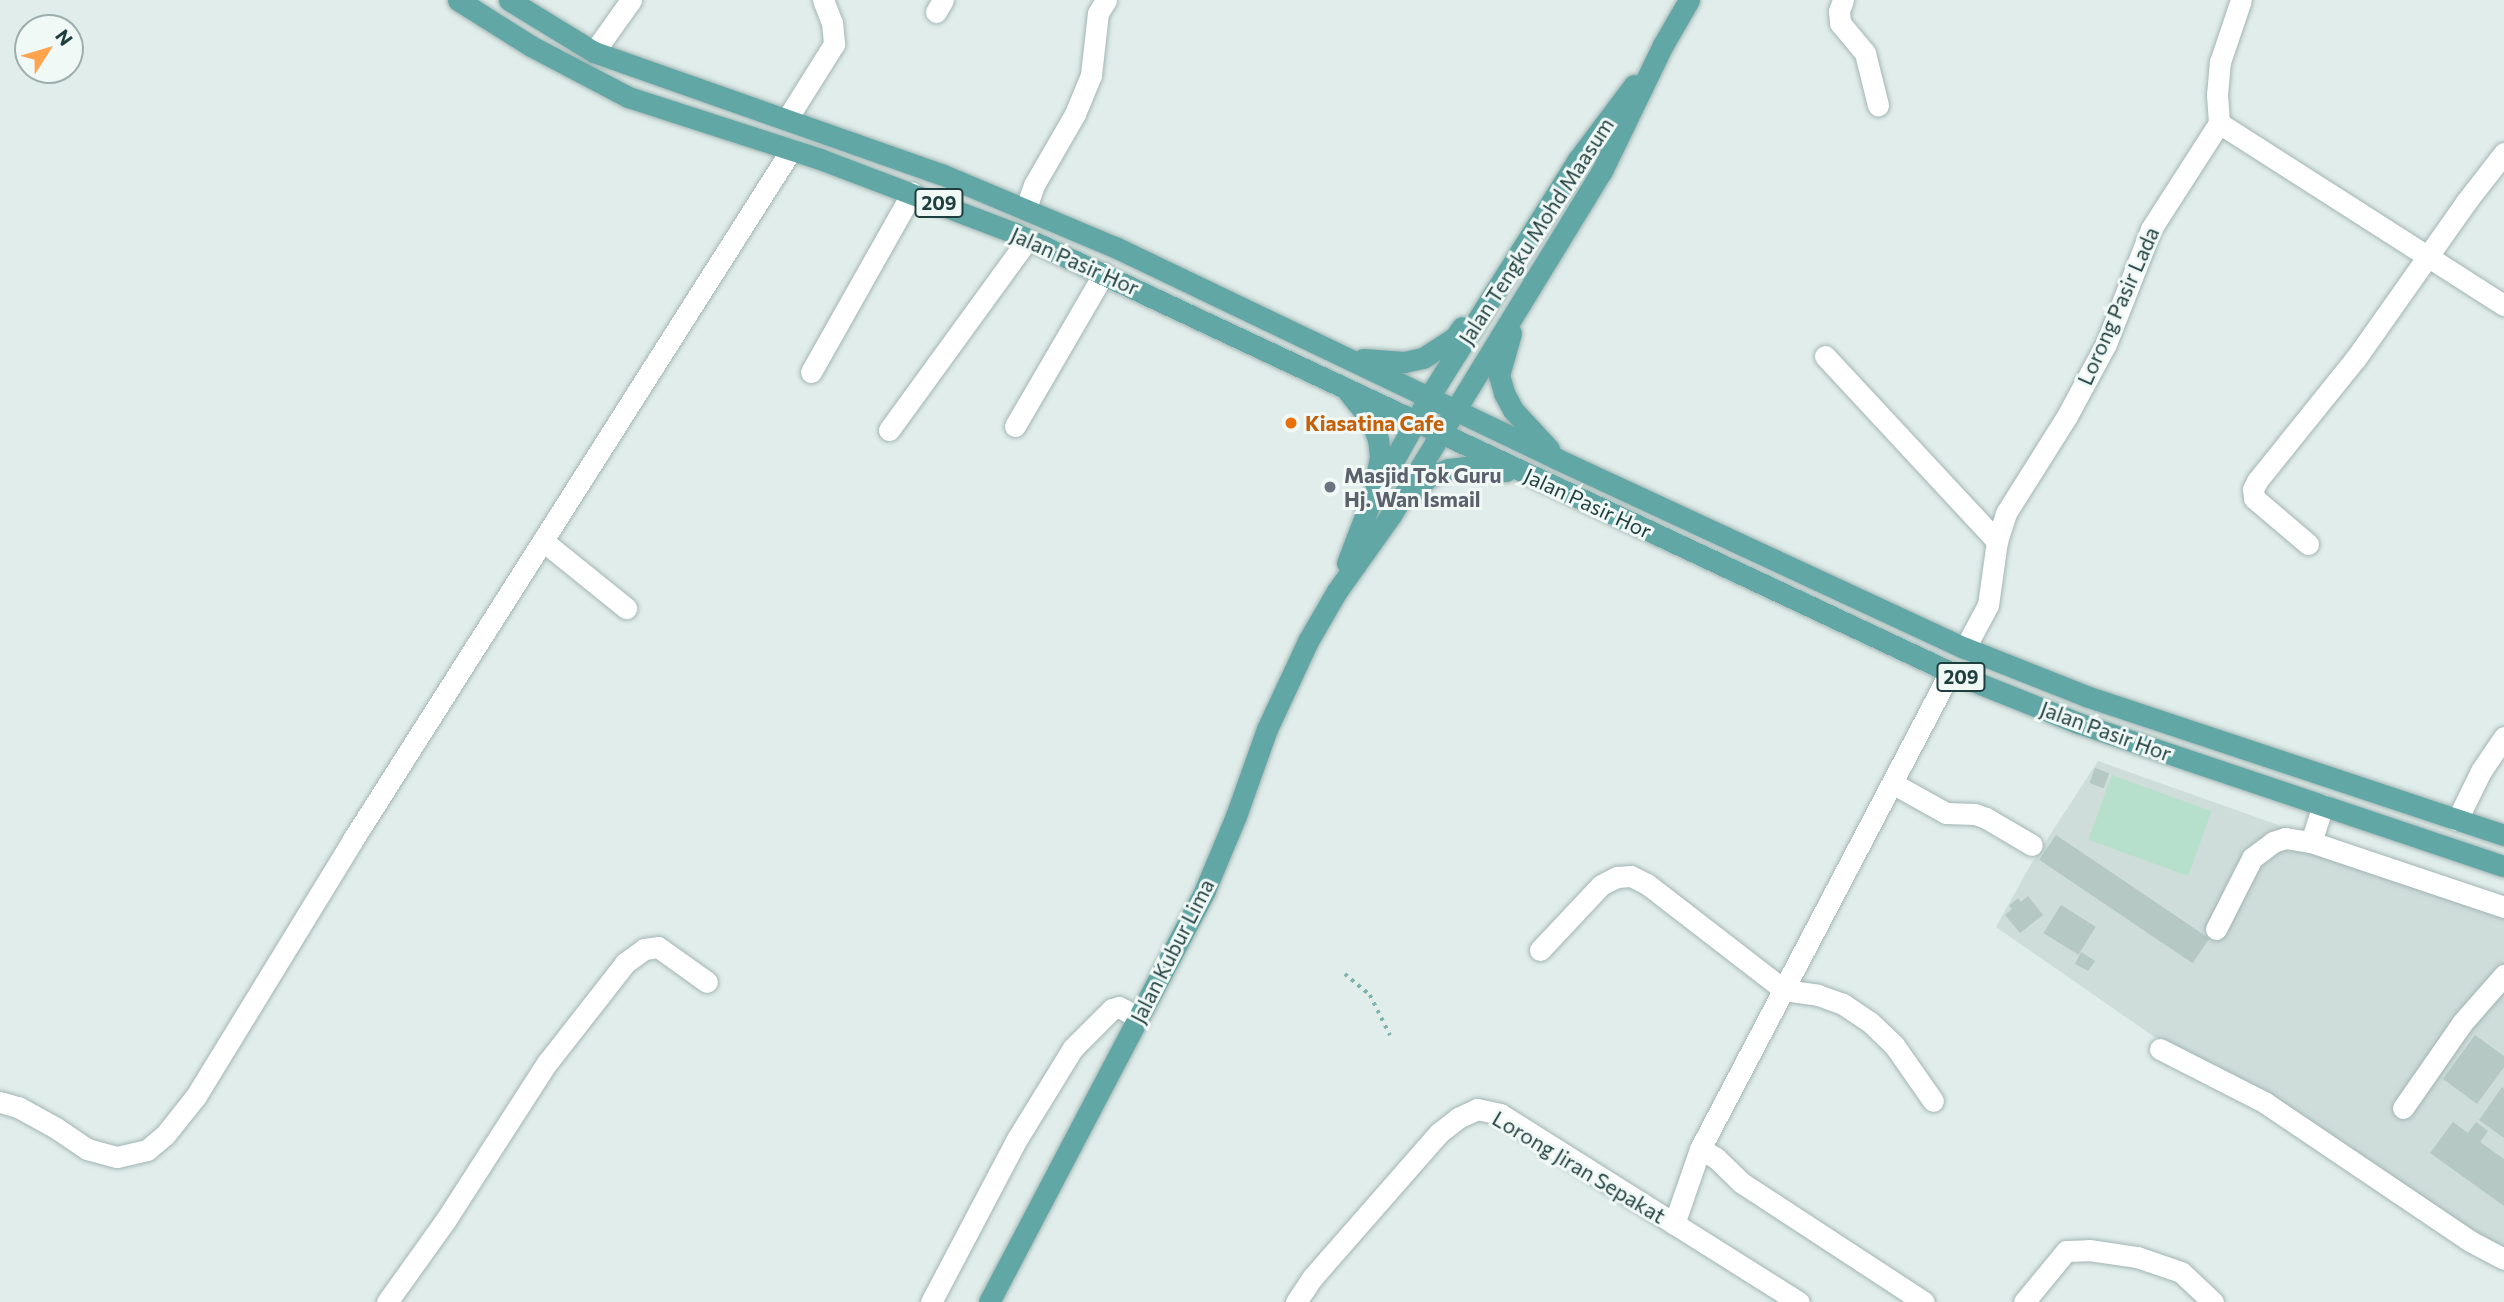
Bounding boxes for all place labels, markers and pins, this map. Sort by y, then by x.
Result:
place label: Kiasatina Cafe [1305,410,1444,436]
marker: Kiasatina Cafe [1283,415,1299,431]
place label: Masjid Tok Guru Hj. Wan Ismail [1344,462,1501,512]
marker: Masjid Tok Guru Hj. Wan Ismail [1322,479,1338,495]

